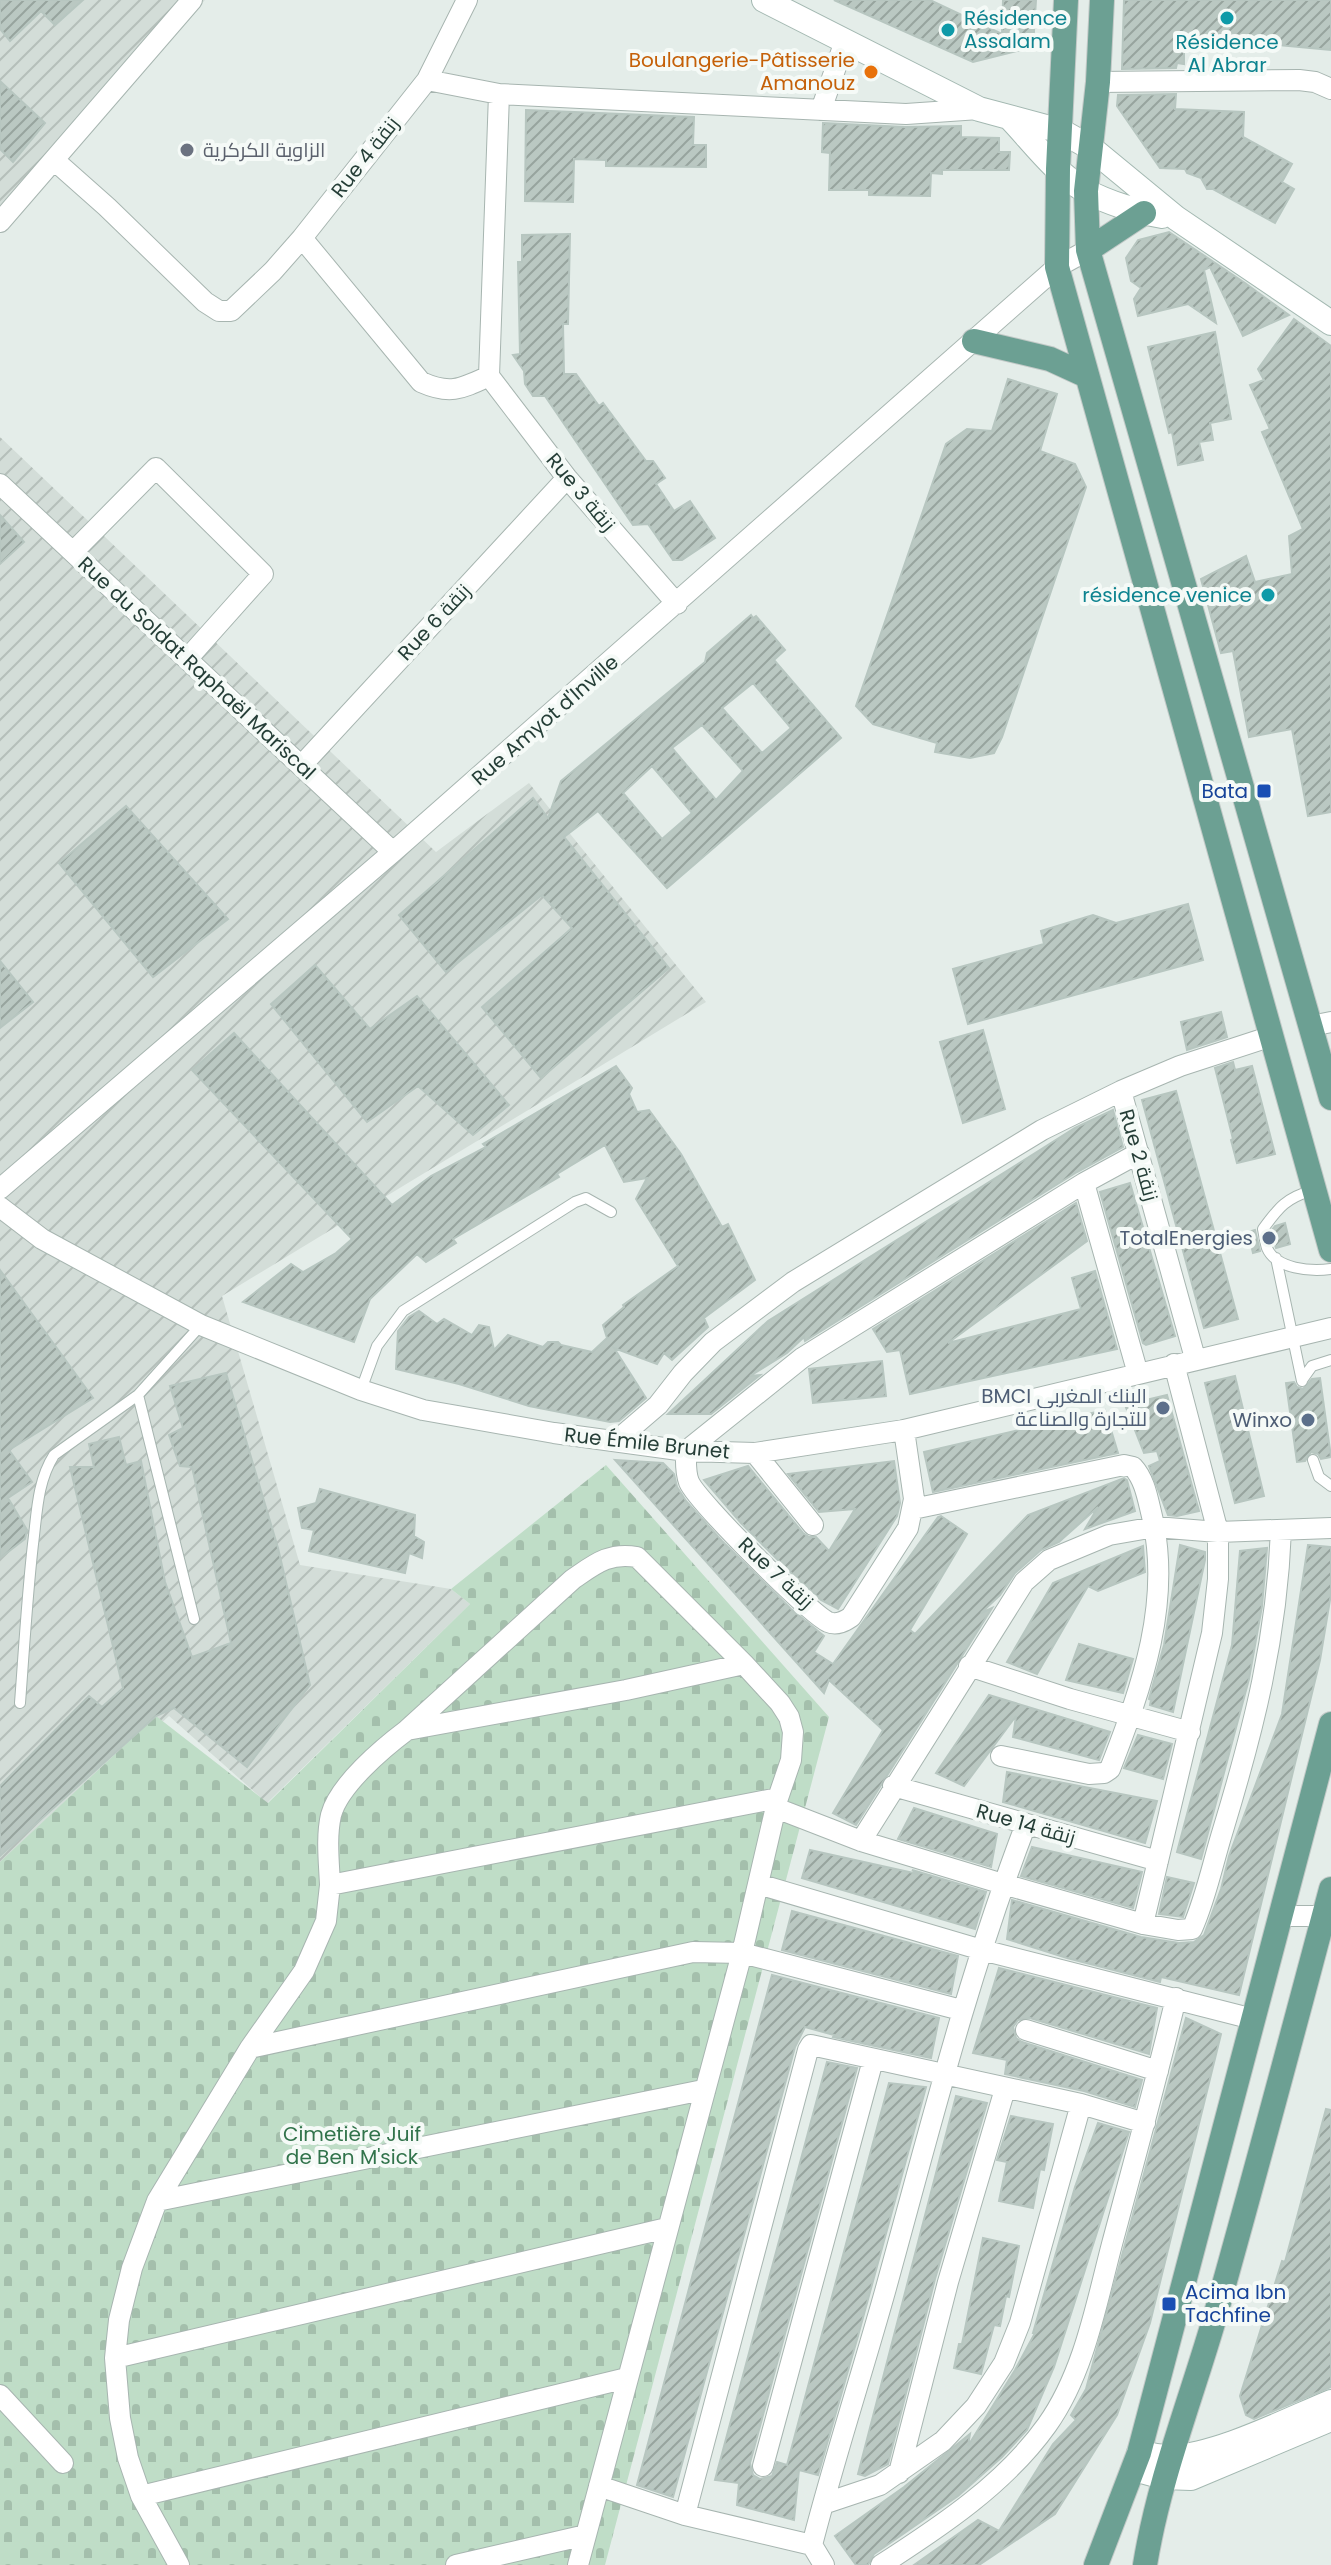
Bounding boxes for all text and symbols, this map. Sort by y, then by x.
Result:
place label: Résidence Assalam [964,4,1067,55]
marker: Résidence Al Abrar [1218,9,1236,27]
marker: Résidence Assalam [939,21,957,39]
place label: Résidence Al Abrar [1175,28,1279,79]
place label: Boulangerie-Pâtisserie Amanouz [629,46,855,97]
marker: Boulangerie-Pâtisserie Amanouz [862,63,880,81]
street label: Rue 4 زنقة [325,111,405,203]
place label: الزاوية الكركرية [203,136,325,164]
marker: الزاوية الكركرية [178,141,196,159]
street label: Rue 3 زنقة [540,447,622,537]
street label: Rue du Soldat Raphaël Mariscal [72,550,322,786]
street label: Rue 6 زنقة [391,577,477,667]
place label: résidence venice [1082,581,1252,609]
marker: résidence venice [1259,586,1277,604]
street label: Rue Amyot d'Inville [466,648,624,792]
place label: Bata [1201,777,1248,805]
marker: Bata [1255,782,1273,800]
street label: Rue 2 زنقة [1113,1106,1165,1204]
place label: TotalEnergies [1119,1224,1253,1252]
marker: TotalEnergies [1260,1229,1278,1247]
place label: BMCI البنك المغربي للتجارة والصناعة [981,1382,1147,1433]
marker: BMCI البنك المغربي للتجارة والصناعة [1154,1399,1172,1417]
place label: Winxo [1232,1406,1292,1434]
marker: Winxo [1299,1411,1317,1429]
street label: Rue Émile Brunet [563,1420,731,1466]
street label: Rue 7 زنقة [732,1531,820,1615]
street label: Rue 14 زنقة [973,1796,1079,1852]
park label: Cimetière Juif de Ben M'sick [283,2120,421,2171]
place label: Acima Ibn Tachfine [1185,2278,1286,2329]
marker: Acima Ibn Tachfine [1160,2295,1178,2313]

